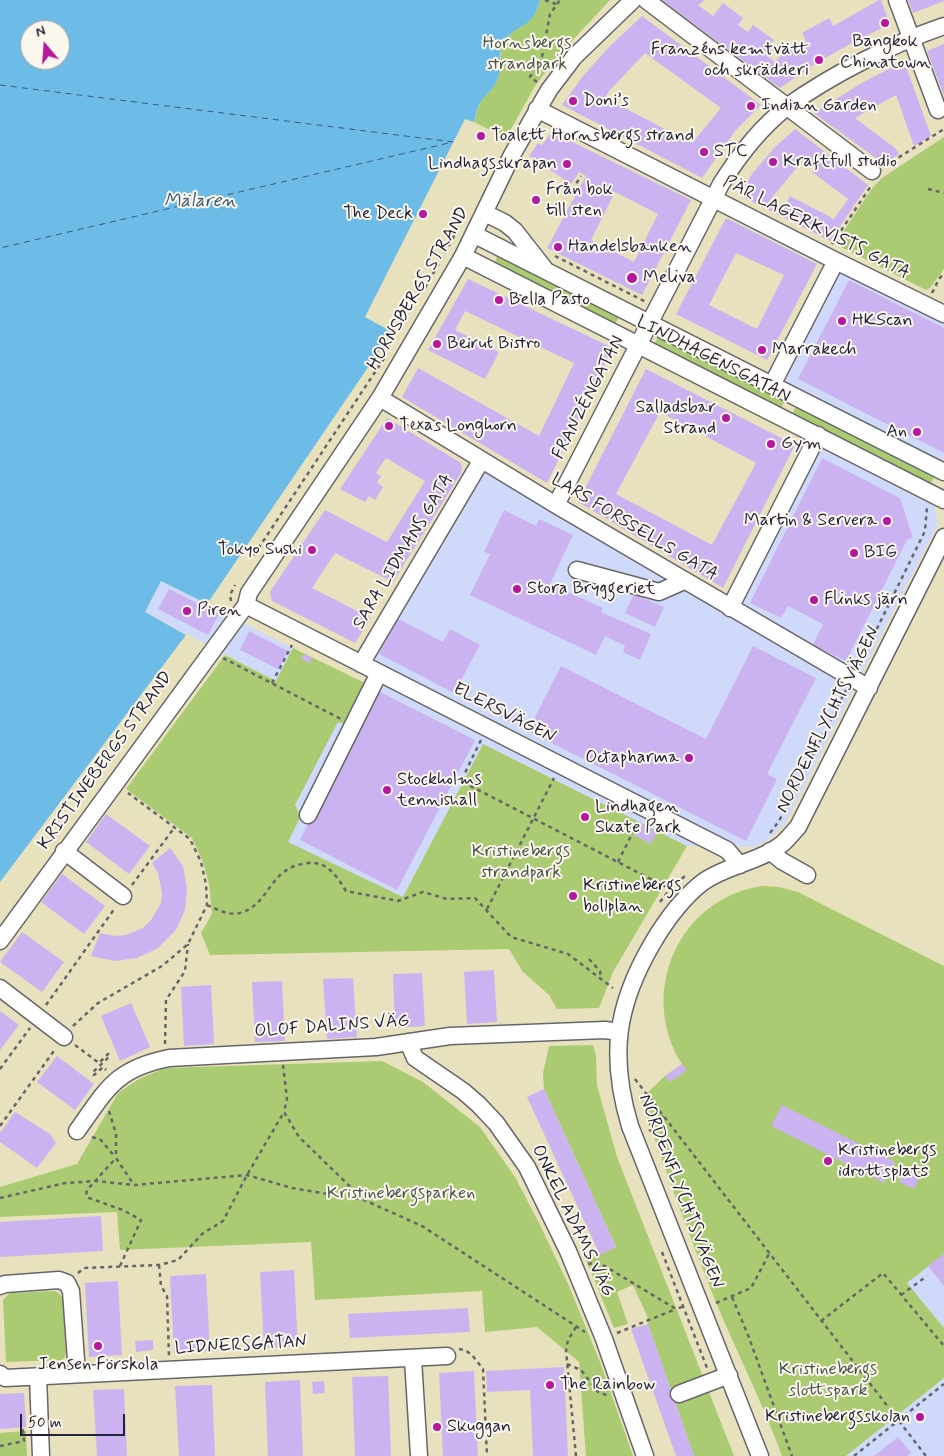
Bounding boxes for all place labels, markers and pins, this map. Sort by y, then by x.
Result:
marker: Bangkok Chinatown [879,17,891,29]
place label: Bangkok Chinatown [840,31,930,74]
place label: Franzéns kemtvätt och skrädderi [651,39,809,82]
marker: Franzéns kemtvätt och skrädderi [813,54,825,66]
place label: Doni’s [583,90,629,112]
marker: Doni’s [567,95,579,107]
place label: Indian Garden [761,95,877,117]
marker: Indian Garden [745,100,757,112]
place label: Toalett Hornsbergs strand [491,125,694,147]
marker: Toalett Hornsbergs strand [475,130,487,142]
place label: STC [714,141,747,163]
marker: STC [698,146,710,158]
place label: Kraftfull studio [783,151,897,173]
place label: Lindhagsskrapan [428,153,557,175]
marker: Kraftfull studio [767,156,779,168]
marker: Lindhagsskrapan [561,158,573,170]
place label: Från bok till sten [546,179,613,222]
marker: Från bok till sten [530,194,542,206]
place label: The Deck [343,203,413,225]
marker: The Deck [417,208,429,220]
place label: Handelsbanken [568,236,692,258]
marker: Handelsbanken [552,241,564,253]
place label: Meliva [643,267,696,289]
marker: Meliva [625,271,639,285]
place label: Bella Pasto [509,289,590,311]
marker: Bella Pasto [493,294,505,306]
place label: HKScan [852,310,913,332]
marker: HKScan [836,315,848,327]
place label: Beirut Bistro [447,333,540,355]
marker: Beirut Bistro [431,338,443,350]
place label: Marrakech [772,339,856,361]
marker: Marrakech [756,344,768,356]
place label: Salladsbar Strand [636,397,716,439]
marker: Salladsbar Strand [720,412,732,424]
place label: Texas Longhorn [399,415,517,437]
marker: Texas Longhorn [383,420,395,432]
place label: An [886,421,907,443]
marker: An [911,426,923,438]
place label: Gym [781,433,822,455]
marker: Gym [765,438,777,450]
place label: Martin & Servera [744,510,877,532]
marker: Martin & Servera [881,515,893,527]
place label: Tokyo Sushi [218,539,302,561]
place label: BIG [864,542,897,564]
marker: Tokyo Sushi [306,544,318,556]
marker: BIG [848,547,860,559]
place label: Stora Bryggeriet [527,578,656,600]
marker: Stora Bryggeriet [511,583,523,595]
place label: Flinks järn [824,589,908,611]
marker: Flinks järn [808,594,820,606]
place label: Piren [197,600,241,622]
marker: Piren [181,605,193,617]
place label: Octapharma [585,747,679,769]
marker: Octapharma [683,752,695,764]
place label: Stockholms tennishall [397,769,482,812]
marker: Stockholms tennishall [381,784,393,796]
place label: Lindhagen Skate Park [595,796,681,839]
marker: Lindhagen Skate Park [579,811,591,823]
place label: Kristinebergs bollplan [583,875,681,918]
marker: Kristinebergs bollplan [567,890,579,902]
place label: Kristinebergs idrottsplats [838,1140,936,1182]
marker: Kristinebergs idrottsplats [822,1155,834,1167]
marker: Jensen Förskola [92,1340,104,1352]
place label: Jensen Förskola [38,1354,158,1376]
place label: The Rainbow [560,1374,655,1396]
marker: The Rainbow [544,1379,556,1391]
place label: Kristinebergsskolan [765,1406,910,1428]
marker: Kristinebergsskolan [914,1411,926,1423]
place label: Skuggan [447,1416,511,1438]
marker: Skuggan [431,1421,443,1433]

